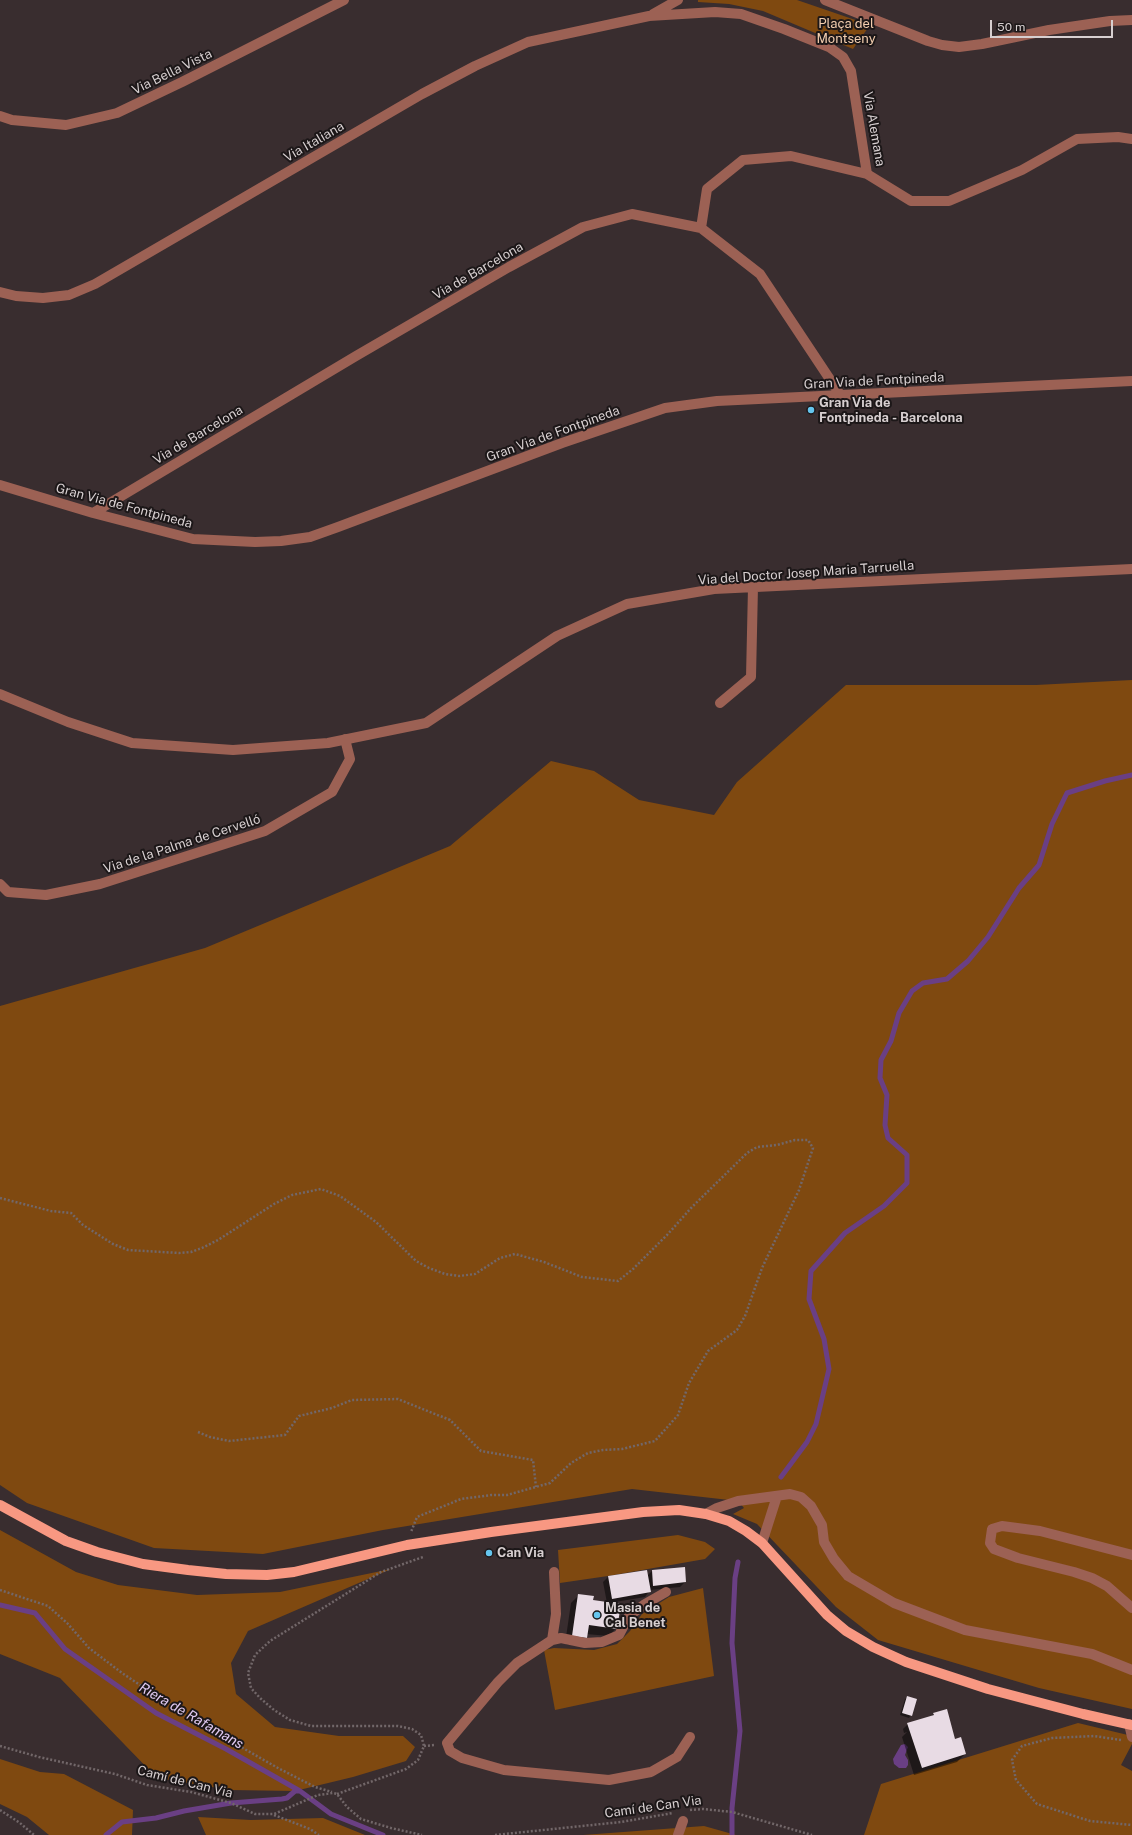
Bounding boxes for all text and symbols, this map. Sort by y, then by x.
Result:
scale bar [992,12,1115,38]
park label: Plaça del Montseny [816,16,876,47]
text: 50 m [997,20,1025,34]
street label: Via Bella Vista [129,46,215,98]
street label: Via Alemana [860,90,888,168]
street label: Via Italiana [281,118,347,166]
street label: Via de Barcelona [430,239,526,303]
street label: Gran Via de Fontpineda [803,370,945,392]
place label: Gran Via de Fontpineda - Barcelona [819,395,963,426]
street label: Via de Barcelona [150,402,246,468]
street label: Gran Via de Fontpineda [484,403,622,465]
marker: Gran Via de Fontpineda - Barcelona [806,405,816,415]
street label: Gran Via de Fontpineda [54,480,194,532]
street label: Via del Doctor Josep Maria Tarruella [697,558,915,588]
street label: Via de la Palma de Cervelló [102,811,262,877]
place label: Can Via [497,1545,544,1561]
marker: Can Via [484,1548,494,1558]
place label: Masia de Cal Benet [605,1600,666,1631]
marker: Masia de Cal Benet [592,1610,602,1620]
water label: Riera de Rafamans [136,1679,246,1753]
street label: Camí de Can Via [136,1763,234,1801]
street label: Camí de Can Via [604,1792,702,1822]

